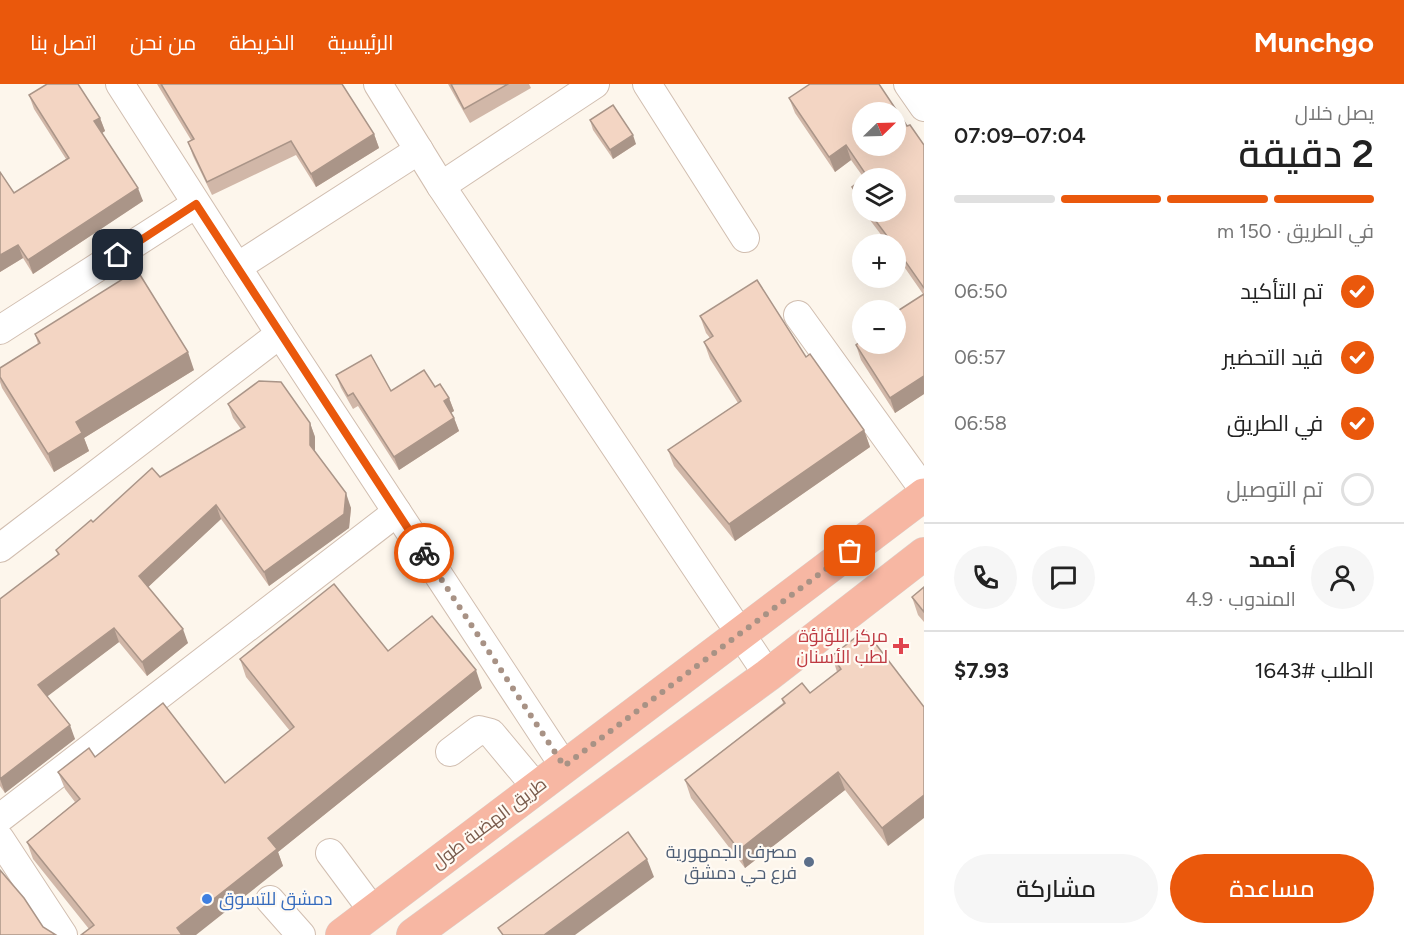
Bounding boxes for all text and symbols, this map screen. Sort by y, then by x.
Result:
text: Munchgo [1254,25,1374,59]
text: اتصل بنا [30,30,97,55]
text: من نحن [130,30,196,55]
text: الخريطة [229,30,295,55]
text: الرئيسية [328,30,394,55]
text: يصل خلال [1295,101,1374,125]
north arrow [852,102,906,156]
map controls [852,102,906,354]
text: 07:04–07:09 [954,122,1086,149]
text: 2 دقيقة [1238,130,1374,177]
button: layers [852,168,906,222]
text: في الطريق · 150 m [1217,219,1374,243]
pin [92,229,143,280]
button: + [852,234,906,288]
icon: home [101,238,134,271]
icon: check [1341,275,1374,308]
text: تم التأكيد [1240,278,1323,305]
text: 06:50 [954,279,1008,303]
button: − [852,300,906,354]
icon: check [1341,341,1374,374]
text: قيد التحضير [1222,344,1323,371]
text: 06:57 [954,345,1005,369]
icon: check [1341,407,1374,440]
text: في الطريق [1227,410,1323,437]
text: 06:58 [954,411,1007,435]
text: تم التوصيل [1226,476,1323,503]
courier [394,523,454,583]
pin [824,525,875,576]
icon: bag [833,534,866,567]
icon: bike [408,537,441,570]
button: phone [954,546,1017,609]
button: chat [1032,546,1095,609]
text: أحمد [1249,546,1296,573]
button: person [1311,546,1374,609]
text: المندوب · 4.9 [1185,587,1296,611]
place label: مركز اللؤلؤة لطب الأسنان [797,625,888,668]
marker: مركز اللؤلؤة لطب الأسنان [892,637,910,655]
text: $7.93 [954,657,1009,684]
text: الطلب #1643 [1254,657,1374,684]
street label: طريق الهضبة طول [427,773,552,874]
place label: مصرف الجمهورية فرع حي دمشق [666,841,797,887]
button: مشاركة [954,854,1158,923]
button: مساعدة [1170,854,1374,923]
marker: مصرف الجمهورية فرع حي دمشق [802,855,816,869]
place label: دمشق للتسوق [219,888,332,911]
marker: دمشق للتسوق [200,892,214,906]

